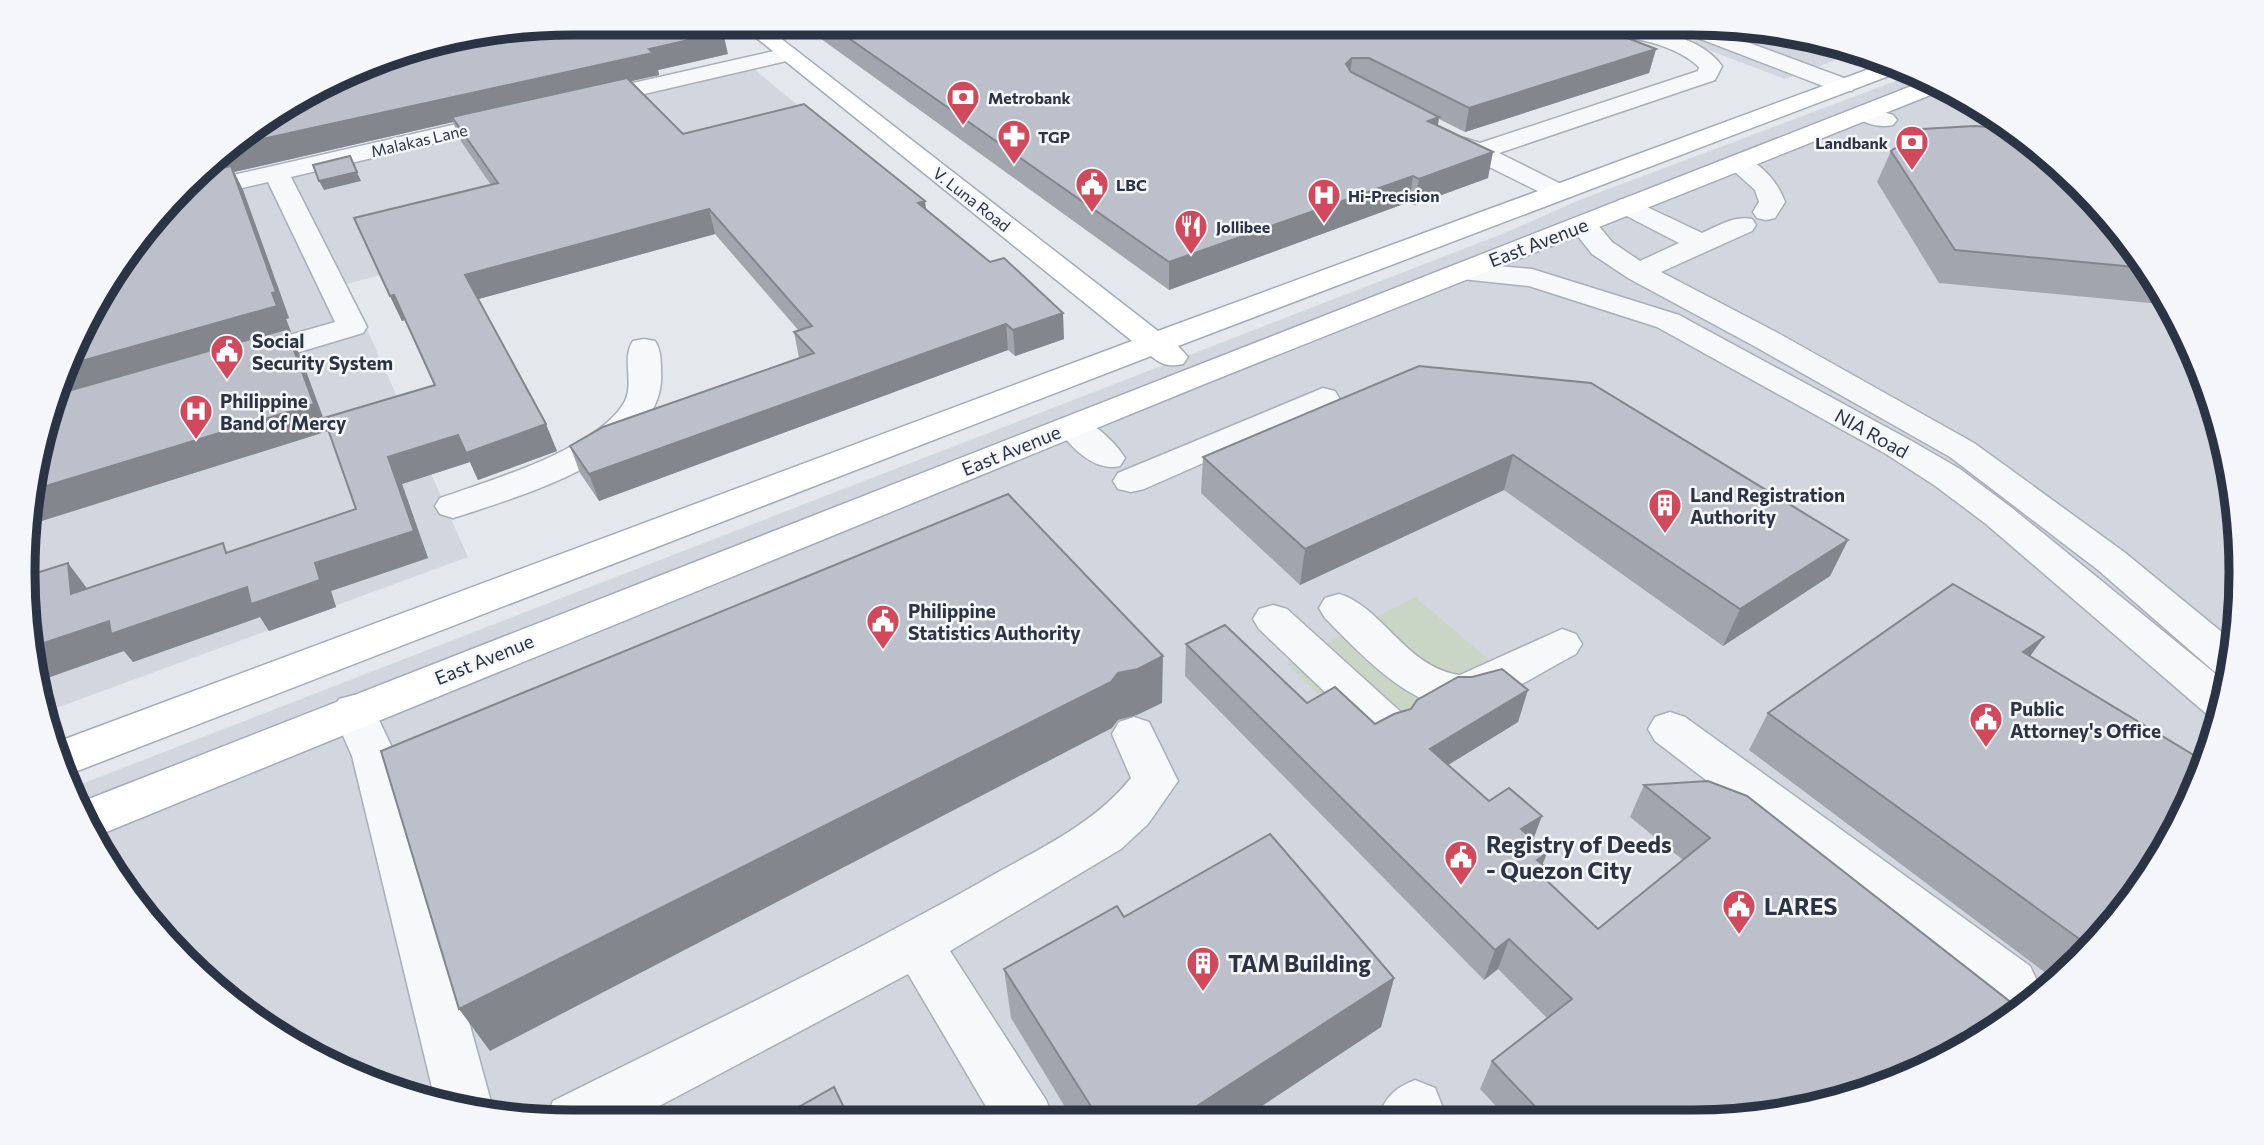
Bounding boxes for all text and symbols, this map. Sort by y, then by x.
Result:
bank icon: Metrobank [944,78,982,127]
place label: Metrobank [988,88,1072,107]
pharmacy icon: TGP [995,117,1033,166]
street label: Malakas Lane [369,120,469,160]
bank icon: Landbank [1893,123,1931,172]
place label: TGP [1038,127,1070,146]
place label: Landbank [1815,133,1889,152]
street label: V. Luna Road [930,163,1014,235]
public building icon: LBC [1073,165,1111,214]
place label: LBC [1116,175,1147,194]
hospital icon: Hi-Precision [1305,176,1343,225]
place label: Hi-Precision [1348,186,1439,205]
restaurant icon: Jollibee [1172,207,1210,256]
street label: East Avenue [1485,213,1591,271]
place label: Jollibee [1216,217,1270,236]
place label: Social Security System [252,329,393,374]
public building icon: Social Security System [208,332,246,381]
place label: Philippine Band of Mercy [220,389,347,434]
hospital icon: Philippine Band of Mercy [177,392,215,441]
street label: NIA Road [1831,403,1913,463]
street label: East Avenue [958,420,1064,480]
place label: Land Registration Authority [1690,483,1845,528]
building icon: Land Registration Authority [1646,486,1684,535]
place label: Philippine Statistics Authority [908,599,1081,644]
public building icon: Philippine Statistics Authority [864,602,902,651]
street label: East Avenue [431,629,537,689]
place label: Public Attorney's Office [2010,697,2161,742]
public building icon: Public Attorney's Office [1967,700,2005,749]
place label: Registry of Deeds - Quezon City [1486,830,1672,884]
public building icon: Registry of Deeds - Quezon City [1442,838,1480,887]
public building icon: LARES [1720,887,1758,936]
place label: LARES [1764,892,1838,920]
building icon: TAM Building [1184,944,1222,993]
place label: TAM Building [1228,949,1371,977]

